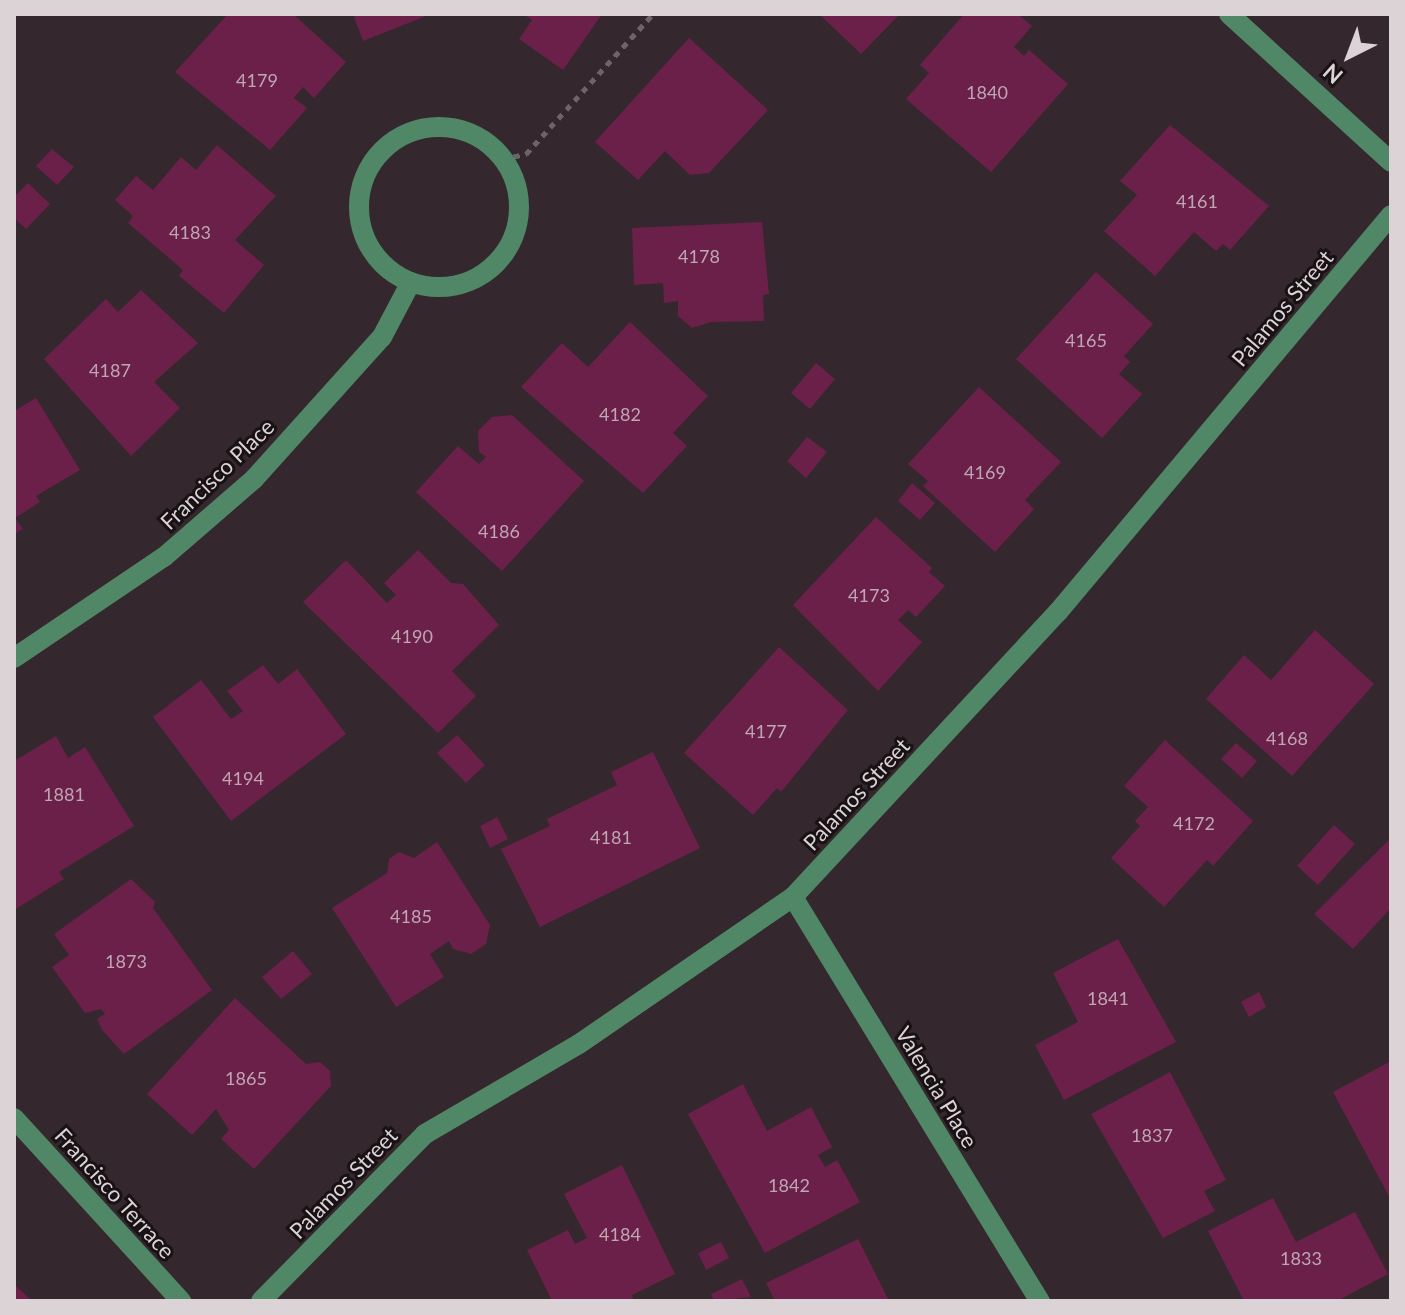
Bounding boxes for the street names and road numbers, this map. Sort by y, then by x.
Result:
street label: Palamos Street [1226,245,1338,371]
street label: Francisco Place [155,413,279,535]
street label: Palamos Street [797,732,915,856]
street label: Valencia Place [890,1022,984,1152]
street label: Francisco Terrace [49,1122,181,1264]
street label: Palamos Street [284,1122,402,1244]

